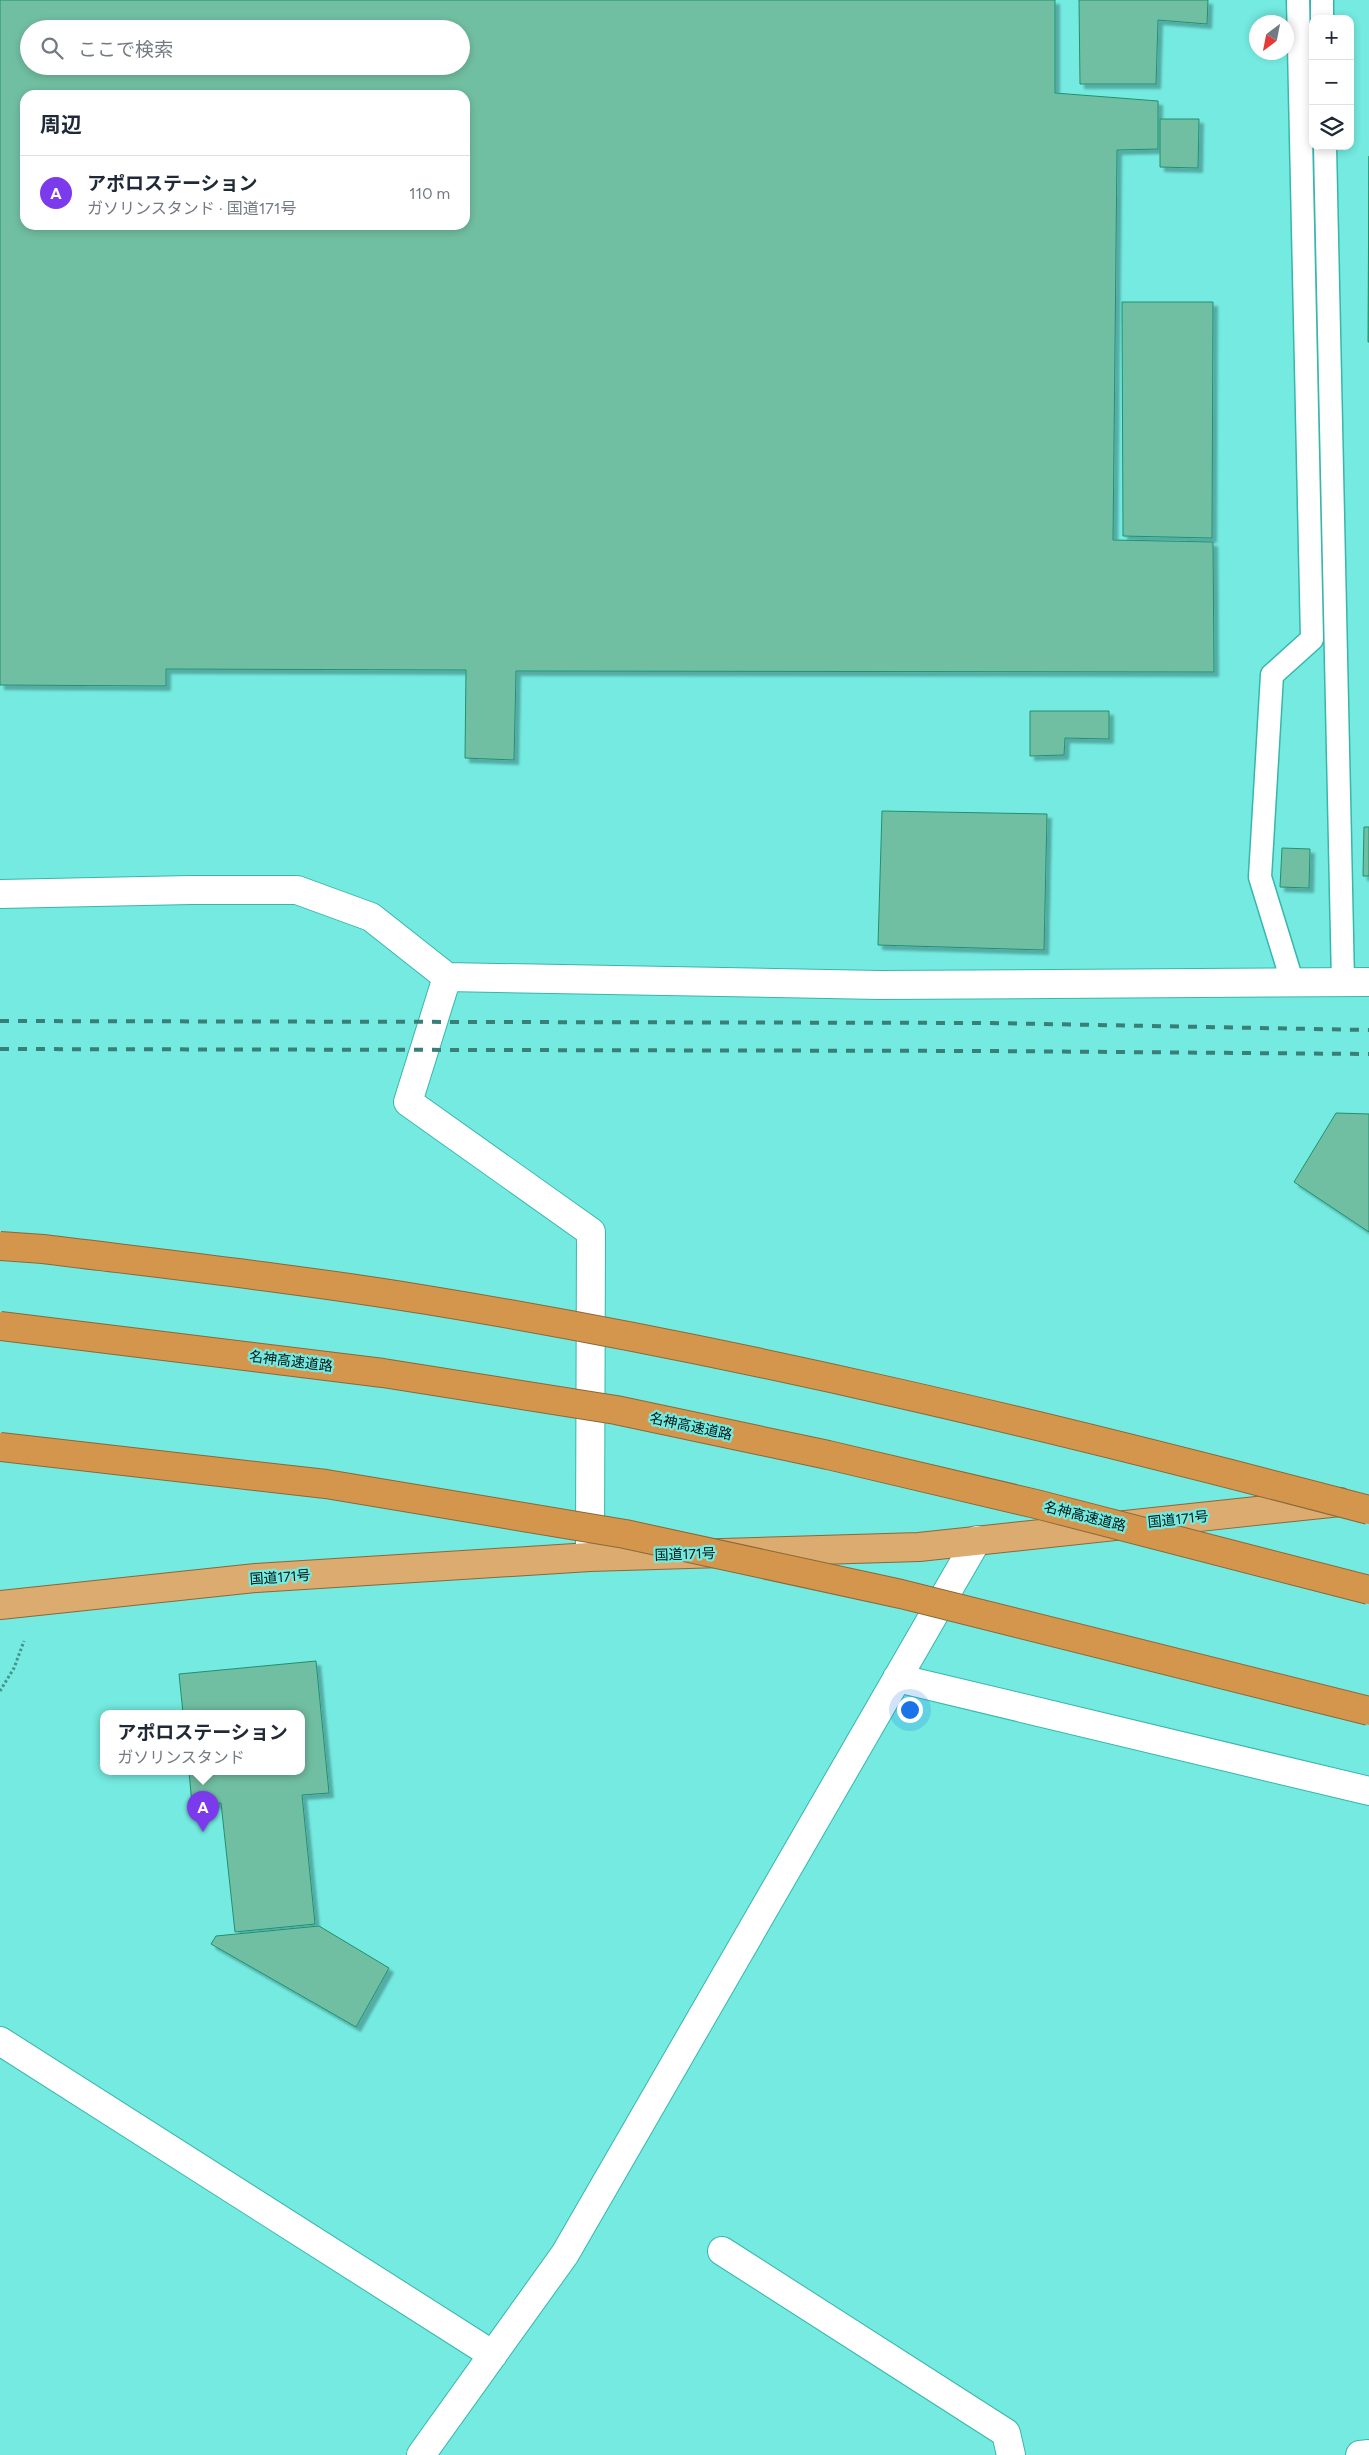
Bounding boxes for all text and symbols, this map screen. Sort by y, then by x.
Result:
north arrow [1249,15,1294,60]
map controls [1309,15,1354,150]
button: + [1309,15,1354,60]
search box [20,20,470,75]
icon: search [38,34,66,62]
text: ここで検索 [78,38,173,61]
button: − [1309,60,1354,105]
button: layers [1309,105,1354,150]
text: 周辺 [40,112,82,137]
text: アポロステーション [87,172,258,195]
text: A [50,184,62,203]
text: 110 m [409,184,450,203]
text: ガソリンスタンド · 国道171号 [87,199,296,218]
street label: 名神高速道路 [248,1348,334,1375]
street label: 名神高速道路 [648,1409,734,1444]
street label: 名神高速道路 [1042,1498,1128,1535]
street label: 国道171号 [1147,1508,1209,1531]
street label: 国道171号 [654,1545,716,1564]
street label: 国道171号 [249,1567,311,1588]
your location [897,1697,923,1723]
popup [100,1710,305,1775]
text: アポロステーション [117,1721,288,1744]
text: ガソリンスタンド [117,1748,245,1767]
pin: A [187,1791,219,1832]

